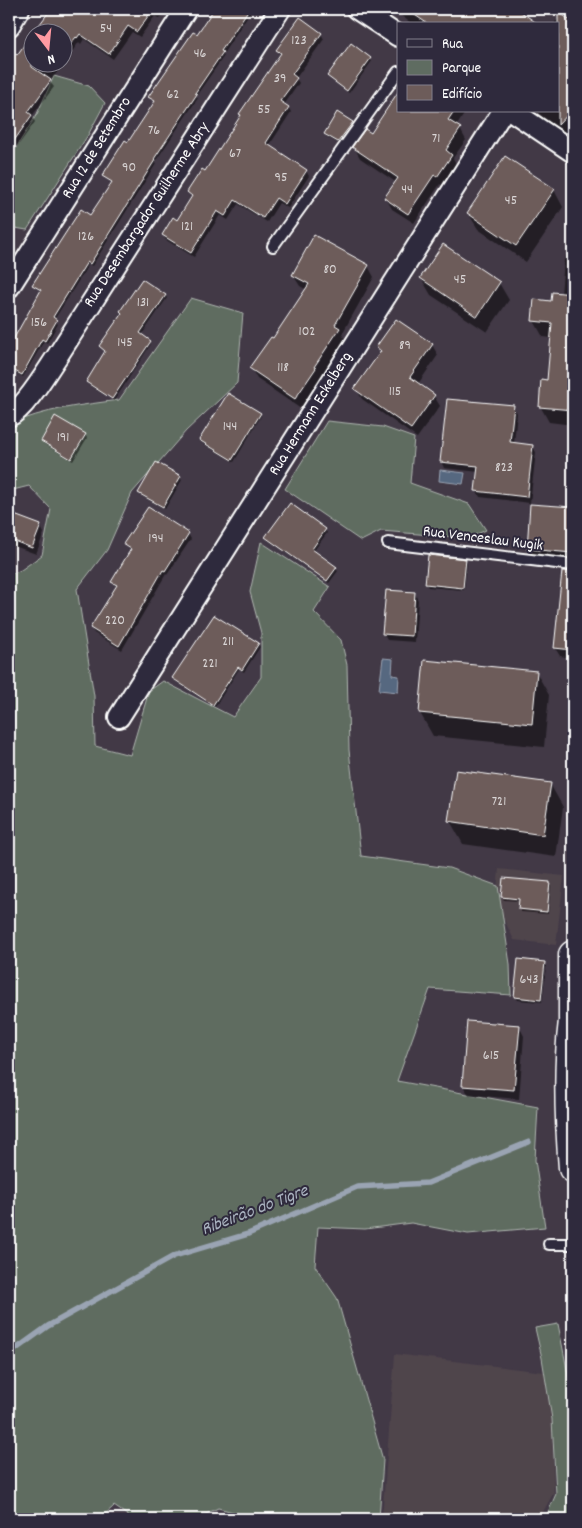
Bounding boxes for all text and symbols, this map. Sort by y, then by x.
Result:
house number: 54 [100,19,112,39]
north arrow [22,22,72,72]
legend [397,22,560,112]
house number: 123 [291,31,307,51]
text: Rua [442,34,464,56]
house number: 46 [194,44,206,64]
text: N [45,48,57,69]
text: Parque [442,58,482,80]
house number: 39 [274,69,286,89]
text: Edifício [442,84,482,106]
house number: 62 [167,85,179,105]
street label: Rua 12 de Setembro [56,93,138,203]
house number: 55 [258,100,270,120]
street label: Rua Desembargador Guilherme Abry [78,117,216,312]
house number: 76 [148,121,160,141]
house number: 71 [432,129,440,149]
house number: 67 [229,144,241,164]
house number: 90 [122,158,136,178]
house number: 95 [275,168,287,188]
house number: 44 [401,180,413,200]
house number: 45 [505,191,517,211]
house number: 121 [181,217,193,237]
house number: 126 [78,227,94,247]
house number: 80 [323,260,337,280]
house number: 45 [454,270,466,290]
house number: 131 [137,293,149,313]
house number: 156 [31,313,47,333]
house number: 102 [299,322,315,342]
house number: 145 [117,333,133,353]
house number: 89 [399,336,411,356]
street label: Rua Hermann Eckelberg [264,348,358,480]
house number: 118 [277,358,289,378]
house number: 115 [389,382,401,402]
house number: 144 [223,417,237,437]
house number: 191 [57,428,69,448]
house number: 823 [495,458,513,478]
street label: Rua Venceslau Kugik [422,520,544,558]
house number: 194 [148,529,164,549]
house number: 220 [105,611,125,631]
house number: 211 [222,632,234,652]
house number: 221 [202,654,218,674]
house number: 721 [492,792,506,812]
house number: 643 [520,970,538,990]
house number: 615 [483,1046,499,1066]
water label: Ribeirão do Tigre [198,1179,313,1243]

